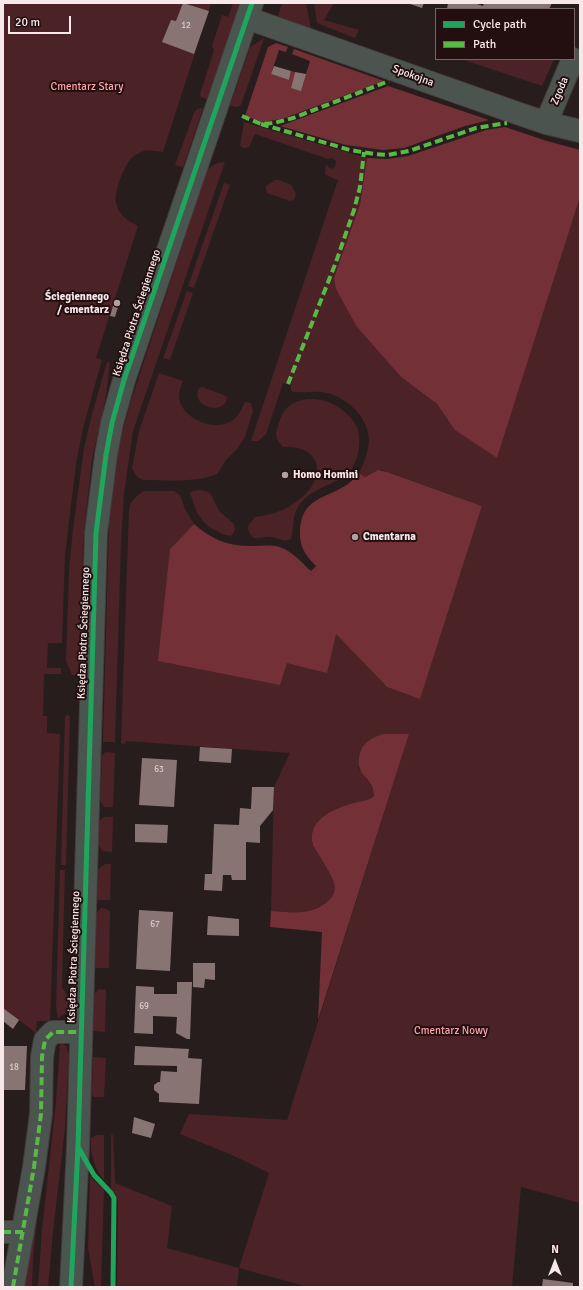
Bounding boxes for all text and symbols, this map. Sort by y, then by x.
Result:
scale bar [10,8,73,34]
legend [435,8,575,60]
text: 20 m [15,15,40,30]
text: Cycle path [473,17,526,32]
house number: 12 [181,21,191,31]
text: Path [473,37,496,52]
street label: Spokojna [390,62,436,90]
street label: Zgoda [548,75,572,107]
park label: Cmentarz Stary [51,80,123,94]
street label: Księdza Piotra Ściegiennego [110,248,164,378]
place label: Ściegiennego / cmentarz [45,290,109,316]
marker: Ściegiennego / cmentarz [112,298,122,308]
place label: Homo Homini [293,468,358,482]
marker: Homo Homini [280,470,290,480]
place label: Cmentarna [363,530,416,544]
marker: Cmentarna [350,532,360,542]
street label: Księdza Piotra Ściegiennego [75,567,93,699]
house number: 63 [154,765,164,775]
street label: Księdza Piotra Ściegiennego [65,891,83,1023]
house number: 67 [150,920,160,930]
house number: 69 [139,1002,149,1012]
park label: Cmentarz Nowy [414,1024,488,1038]
house number: 18 [9,1063,19,1073]
north arrow [535,1242,575,1282]
text: N [551,1243,559,1256]

